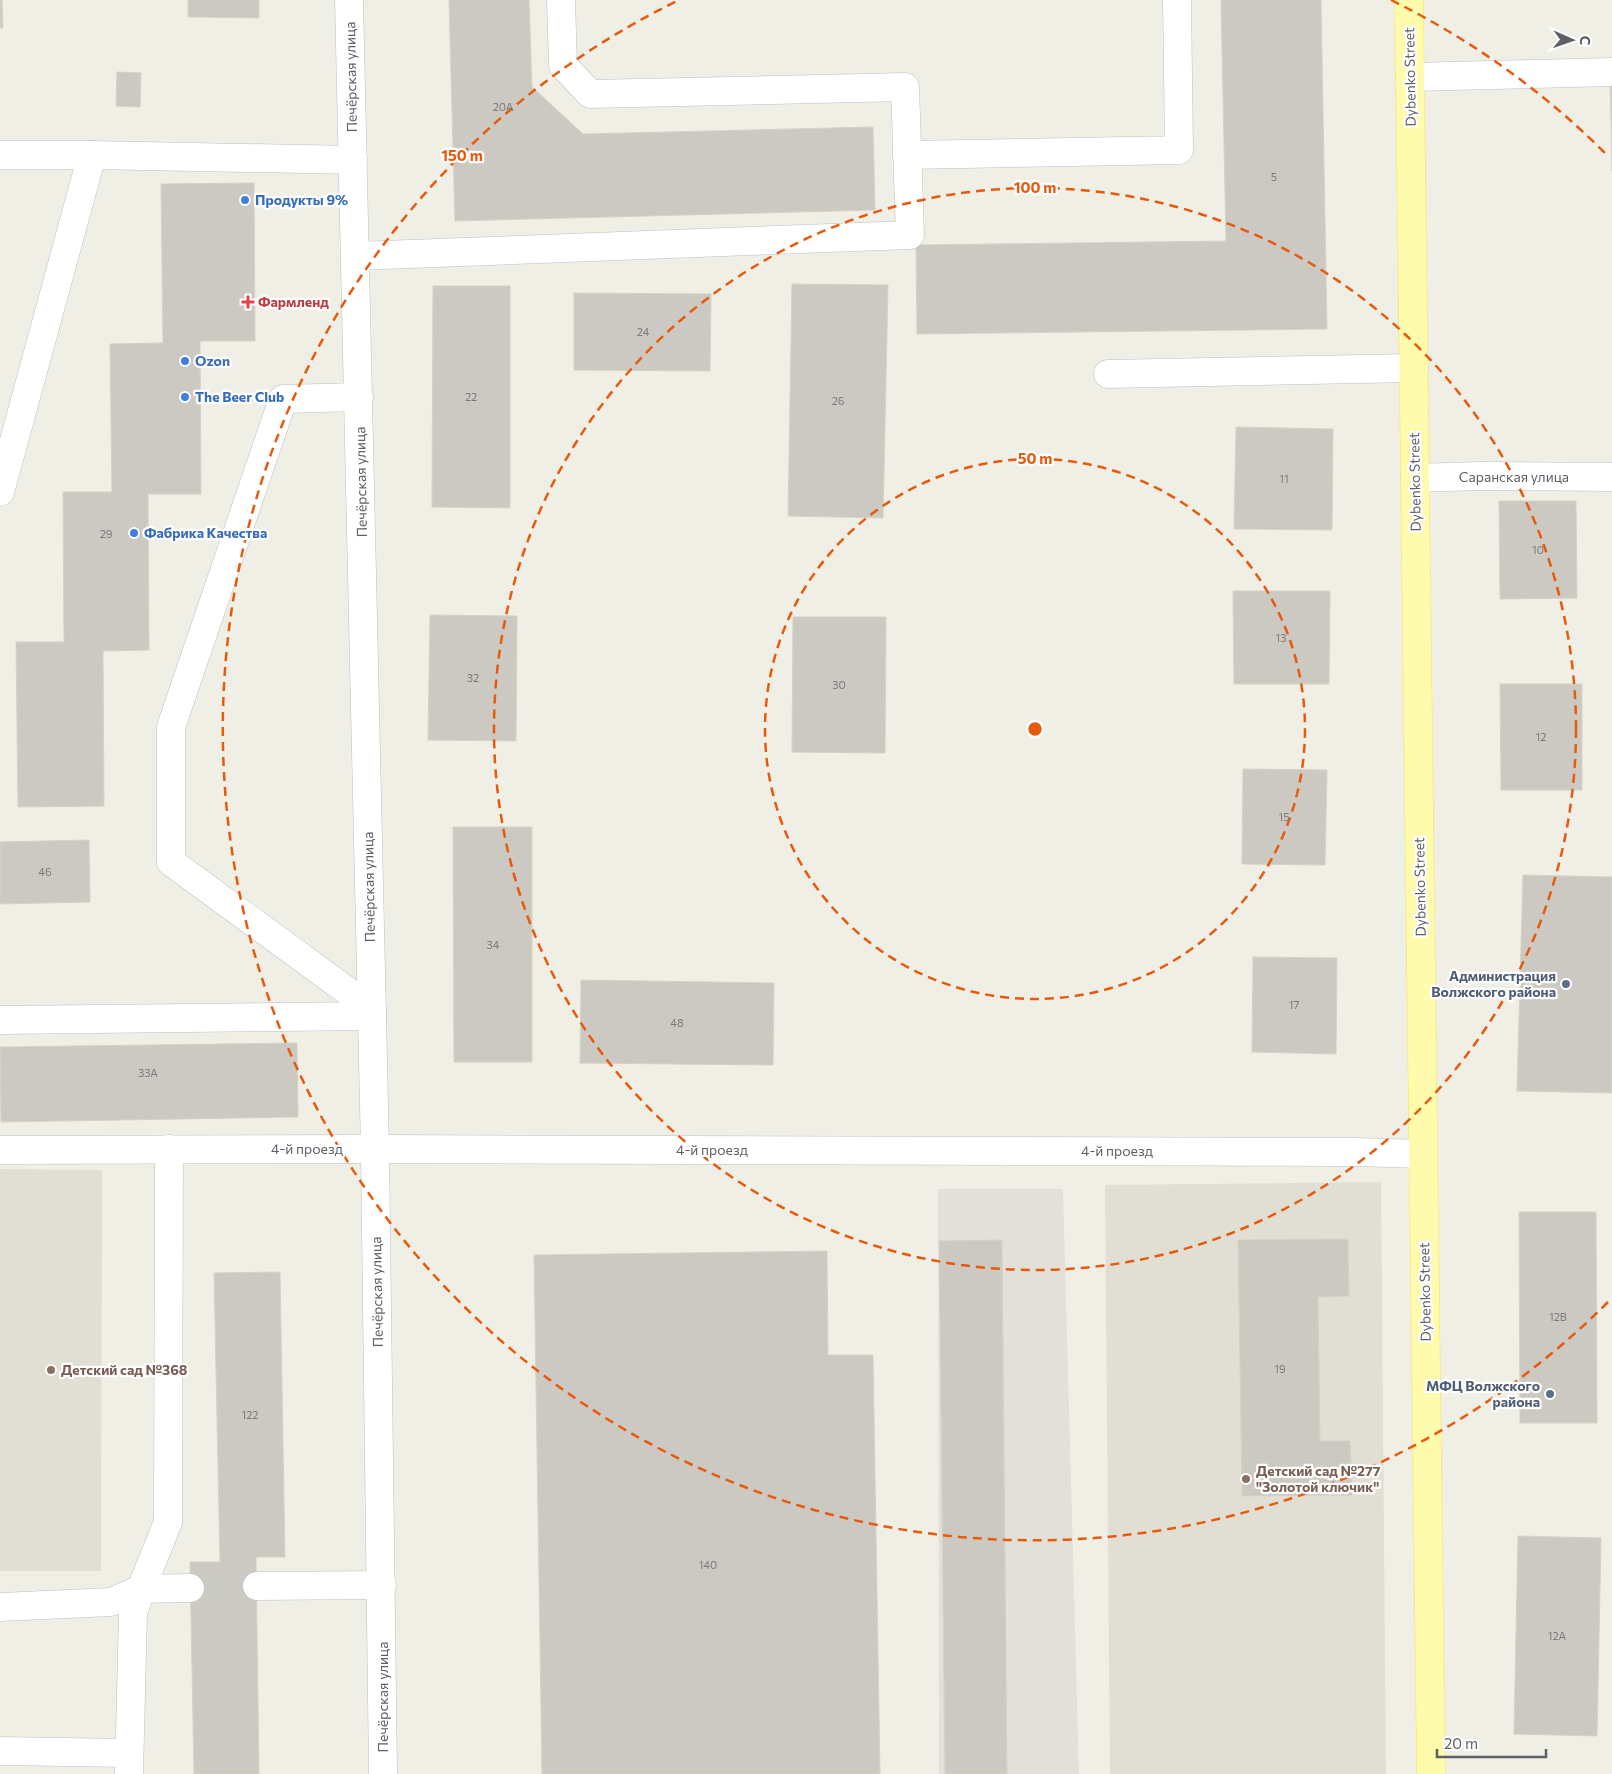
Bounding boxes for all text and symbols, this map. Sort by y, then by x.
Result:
north arrow [1547,15,1597,65]
street label: Печёрская улица [341,21,360,133]
street label: Dybenko Street [1400,27,1419,127]
text: С [1577,35,1594,46]
house number: 20А [493,100,514,113]
text: 150 m [441,146,483,164]
house number: 5 [1271,170,1277,183]
text: 100 m [1014,178,1056,196]
place label: Продукты 9% [255,191,348,208]
marker: Продукты 9% [239,194,251,206]
place label: Фармленд [258,293,329,310]
marker: Фармленд [242,296,254,308]
house number: 24 [637,325,650,338]
place label: Ozon [195,352,230,369]
marker: Ozon [179,355,191,367]
place label: The Beer Club [195,388,284,405]
house number: 22 [465,390,477,403]
marker: The Beer Club [179,391,191,403]
house number: 26 [832,394,845,407]
street label: Печёрская улица [351,426,370,538]
street label: Dybenko Street [1405,432,1424,532]
text: 50 m [1018,449,1052,467]
street label: Саранская улица [1459,468,1569,485]
house number: 11 [1279,472,1289,485]
place label: Фабрика Качества [144,524,267,541]
house number: 29 [100,527,113,540]
marker: Фабрика Качества [128,527,140,539]
house number: 10 [1532,543,1544,556]
house number: 13 [1276,631,1286,644]
house number: 32 [467,671,479,684]
house number: 30 [832,678,846,691]
centre of rings [1026,720,1044,738]
house number: 12 [1536,730,1546,743]
house number: 15 [1278,810,1290,823]
street label: Печёрская улица [359,831,378,943]
street label: Dybenko Street [1410,837,1429,937]
house number: 46 [38,865,52,878]
house number: 34 [487,938,500,951]
place label: Администрация Волжского района [1431,967,1556,1000]
marker: Администрация Волжского района [1560,978,1572,990]
house number: 17 [1289,998,1299,1011]
house number: 48 [670,1016,684,1029]
house number: 33А [138,1066,158,1079]
street label: 4-й проезд [271,1140,343,1157]
street label: 4-й проезд [676,1141,748,1158]
street label: 4-й проезд [1081,1142,1153,1159]
street label: Печёрская улица [367,1236,386,1348]
street label: Dybenko Street [1415,1242,1434,1342]
house number: 12В [1549,1310,1567,1323]
place label: Детский сад №368 [61,1361,188,1378]
house number: 19 [1274,1362,1286,1375]
marker: Детский сад №368 [45,1364,57,1376]
place label: МФЦ Волжского района [1426,1377,1540,1410]
marker: МФЦ Волжского района [1544,1388,1556,1400]
house number: 122 [242,1408,258,1421]
place label: Детский сад №277 "Золотой ключик" [1256,1462,1381,1495]
marker: Детский сад №277 "Золотой ключик" [1240,1473,1252,1485]
house number: 140 [699,1558,717,1571]
house number: 12А [1548,1629,1567,1642]
street label: Печёрская улица [374,1642,391,1752]
scale bar [1437,1726,1546,1758]
text: 20 m [1444,1734,1478,1752]

